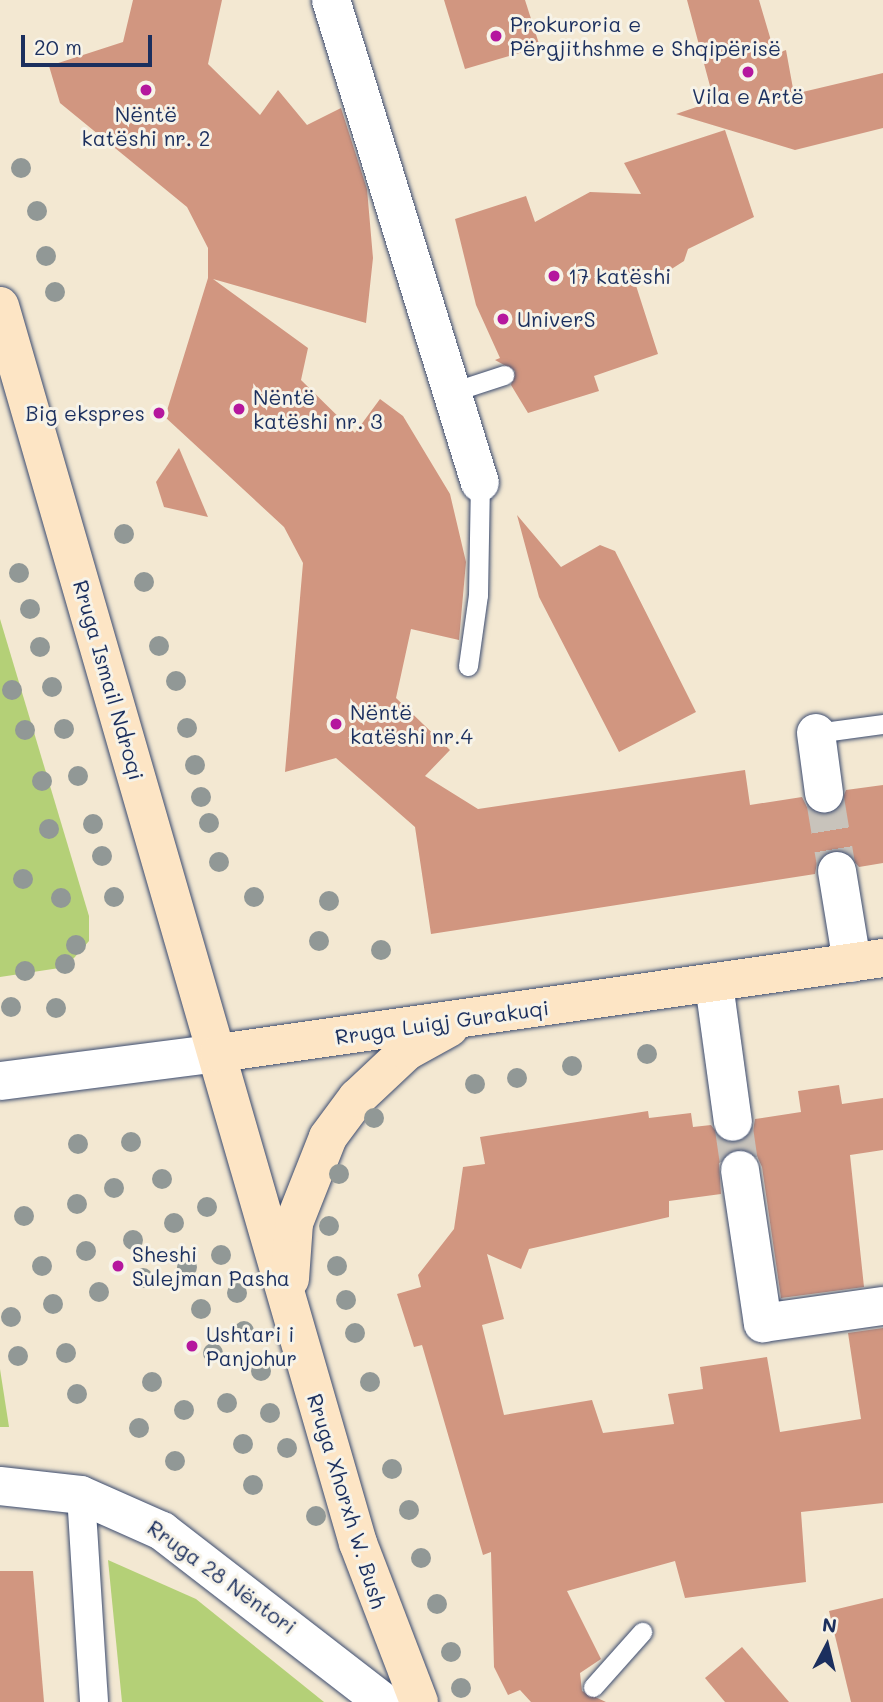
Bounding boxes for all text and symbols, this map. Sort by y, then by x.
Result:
place label: Prokuroria e Përgjithshme e Shqipërisë [510,11,781,61]
scale bar [24,21,156,65]
marker: Prokuroria e Përgjithshme e Shqipërisë [488,28,504,44]
text: 20 m [34,33,82,60]
marker: Vila e Artë [740,64,756,80]
marker: Nëntë katëshi nr. 2 [138,82,154,98]
place label: Vila e Artë [692,83,804,109]
place label: Nëntë katëshi nr. 2 [82,101,210,151]
place label: 17 katëshi [568,263,671,289]
marker: 17 katëshi [546,268,562,284]
place label: UniverS [517,306,596,332]
marker: UniverS [495,311,511,327]
place label: Nëntë katëshi nr. 3 [253,384,383,434]
place label: Big ekspres [26,400,145,426]
marker: Nëntë katëshi nr. 3 [231,401,247,417]
marker: Big ekspres [151,405,167,421]
street label: Rruga Ismail Ndroqi [68,577,150,783]
place label: Nëntë katëshi nr.4 [350,699,473,749]
marker: Nëntë katëshi nr.4 [328,716,344,732]
street label: Rruga Luigj Gurakuqi [334,995,550,1049]
place label: Sheshi Sulejman Pasha [132,1241,290,1291]
marker: Sheshi Sulejman Pasha [110,1258,126,1274]
place label: Ushtari i Panjohur [206,1321,297,1371]
marker: Ushtari i Panjohur [184,1338,200,1354]
street label: Rruga Xhorxh W. Bush [302,1390,392,1612]
street label: Rruga 28 Nëntori [143,1515,301,1639]
north arrow [792,1611,862,1681]
text: N [821,1611,838,1638]

